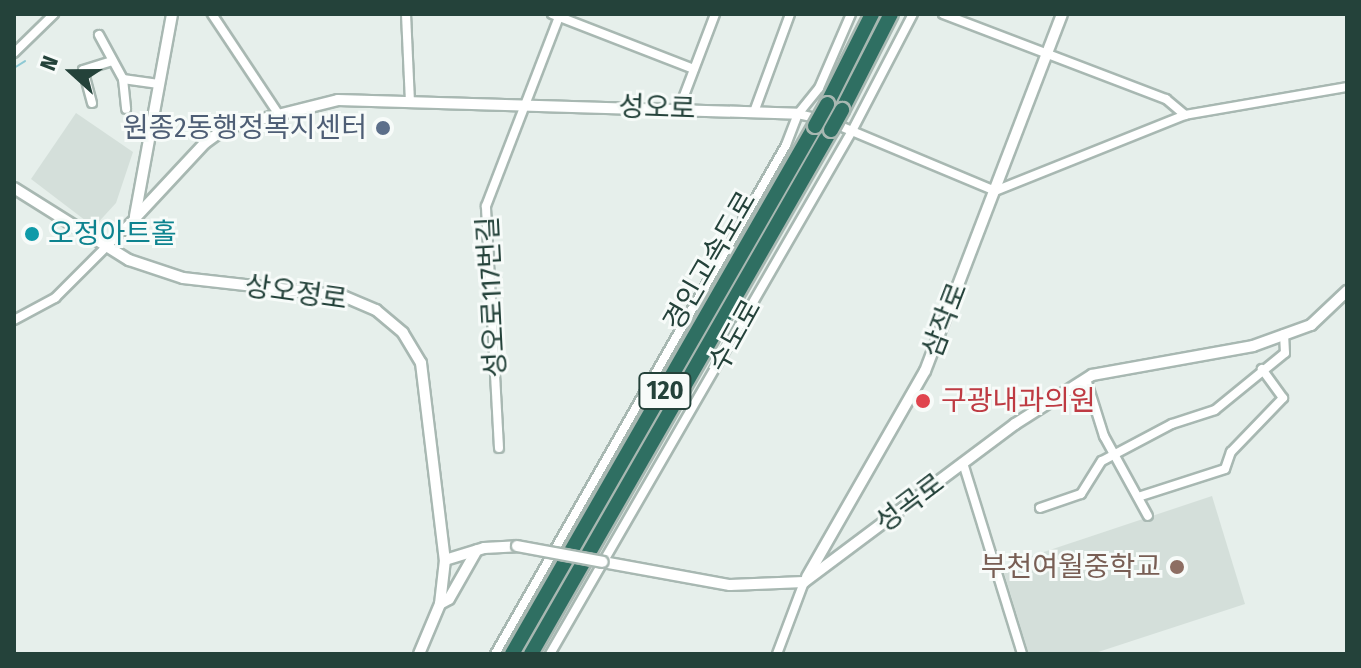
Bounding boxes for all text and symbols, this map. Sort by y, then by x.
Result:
north arrow [32,32,112,112]
text: N [34,52,64,74]
street label: 성오로 [618,90,696,126]
place label: 원종2동행정복지센터 [123,111,367,145]
marker: 원종2동행정복지센터 [374,119,392,137]
street label: 경인고속도로 [657,186,763,336]
street label: 성오로117번길 [471,215,513,379]
place label: 오정아트홀 [48,217,177,251]
marker: 오정아트홀 [23,225,41,243]
street label: 상오정로 [243,269,349,317]
street label: 삼작로 [915,278,975,362]
street label: 수도로 [702,294,768,378]
road number: 120 [637,369,693,413]
place label: 구광내과의원 [941,384,1096,418]
marker: 구광내과의원 [912,390,934,412]
street label: 성곡로 [869,466,951,540]
place label: 부천여월중학교 [981,550,1161,584]
marker: 부천여월중학교 [1168,558,1186,576]

